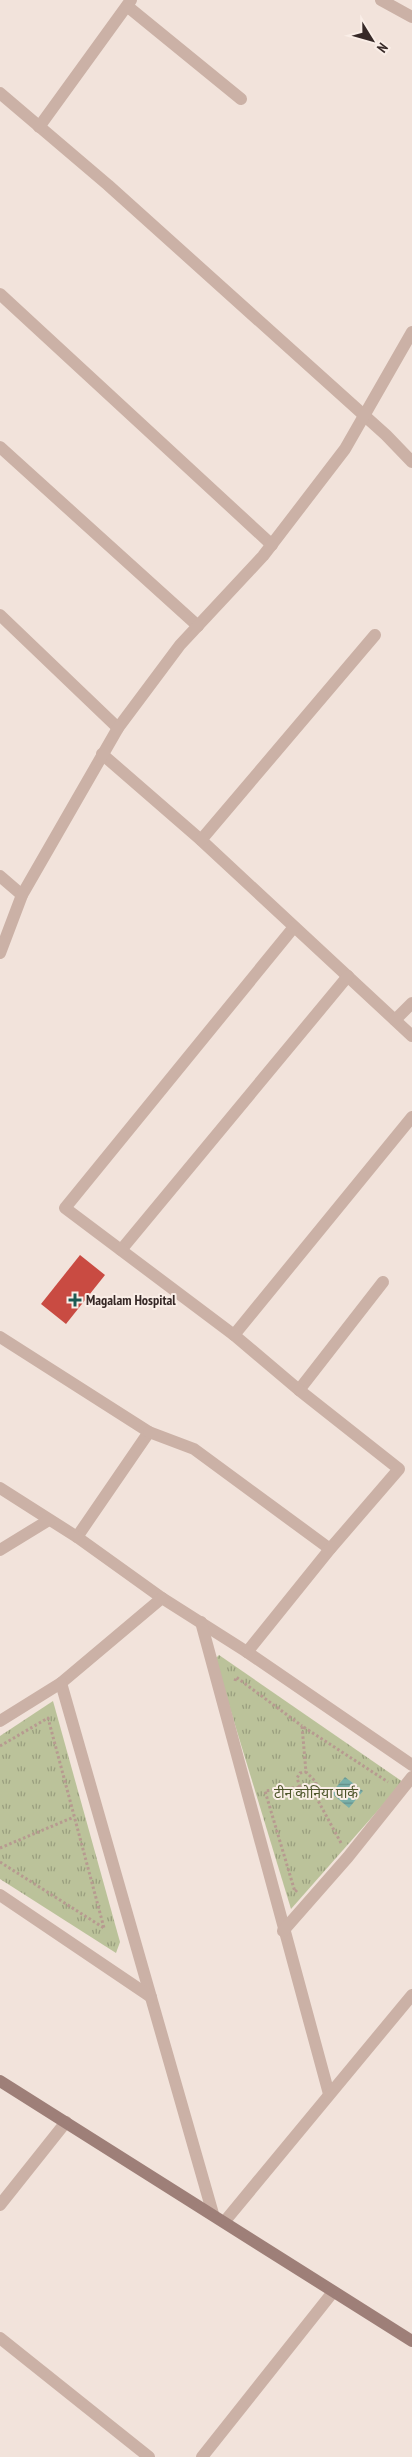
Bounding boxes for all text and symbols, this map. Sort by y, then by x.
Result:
north arrow [347,15,397,65]
text: N [373,39,392,56]
place label: Magalam Hospital [86,1291,176,1309]
marker: Magalam Hospital [68,1293,82,1307]
park label: टीन कोनिया पार्क [274,1784,358,1802]

